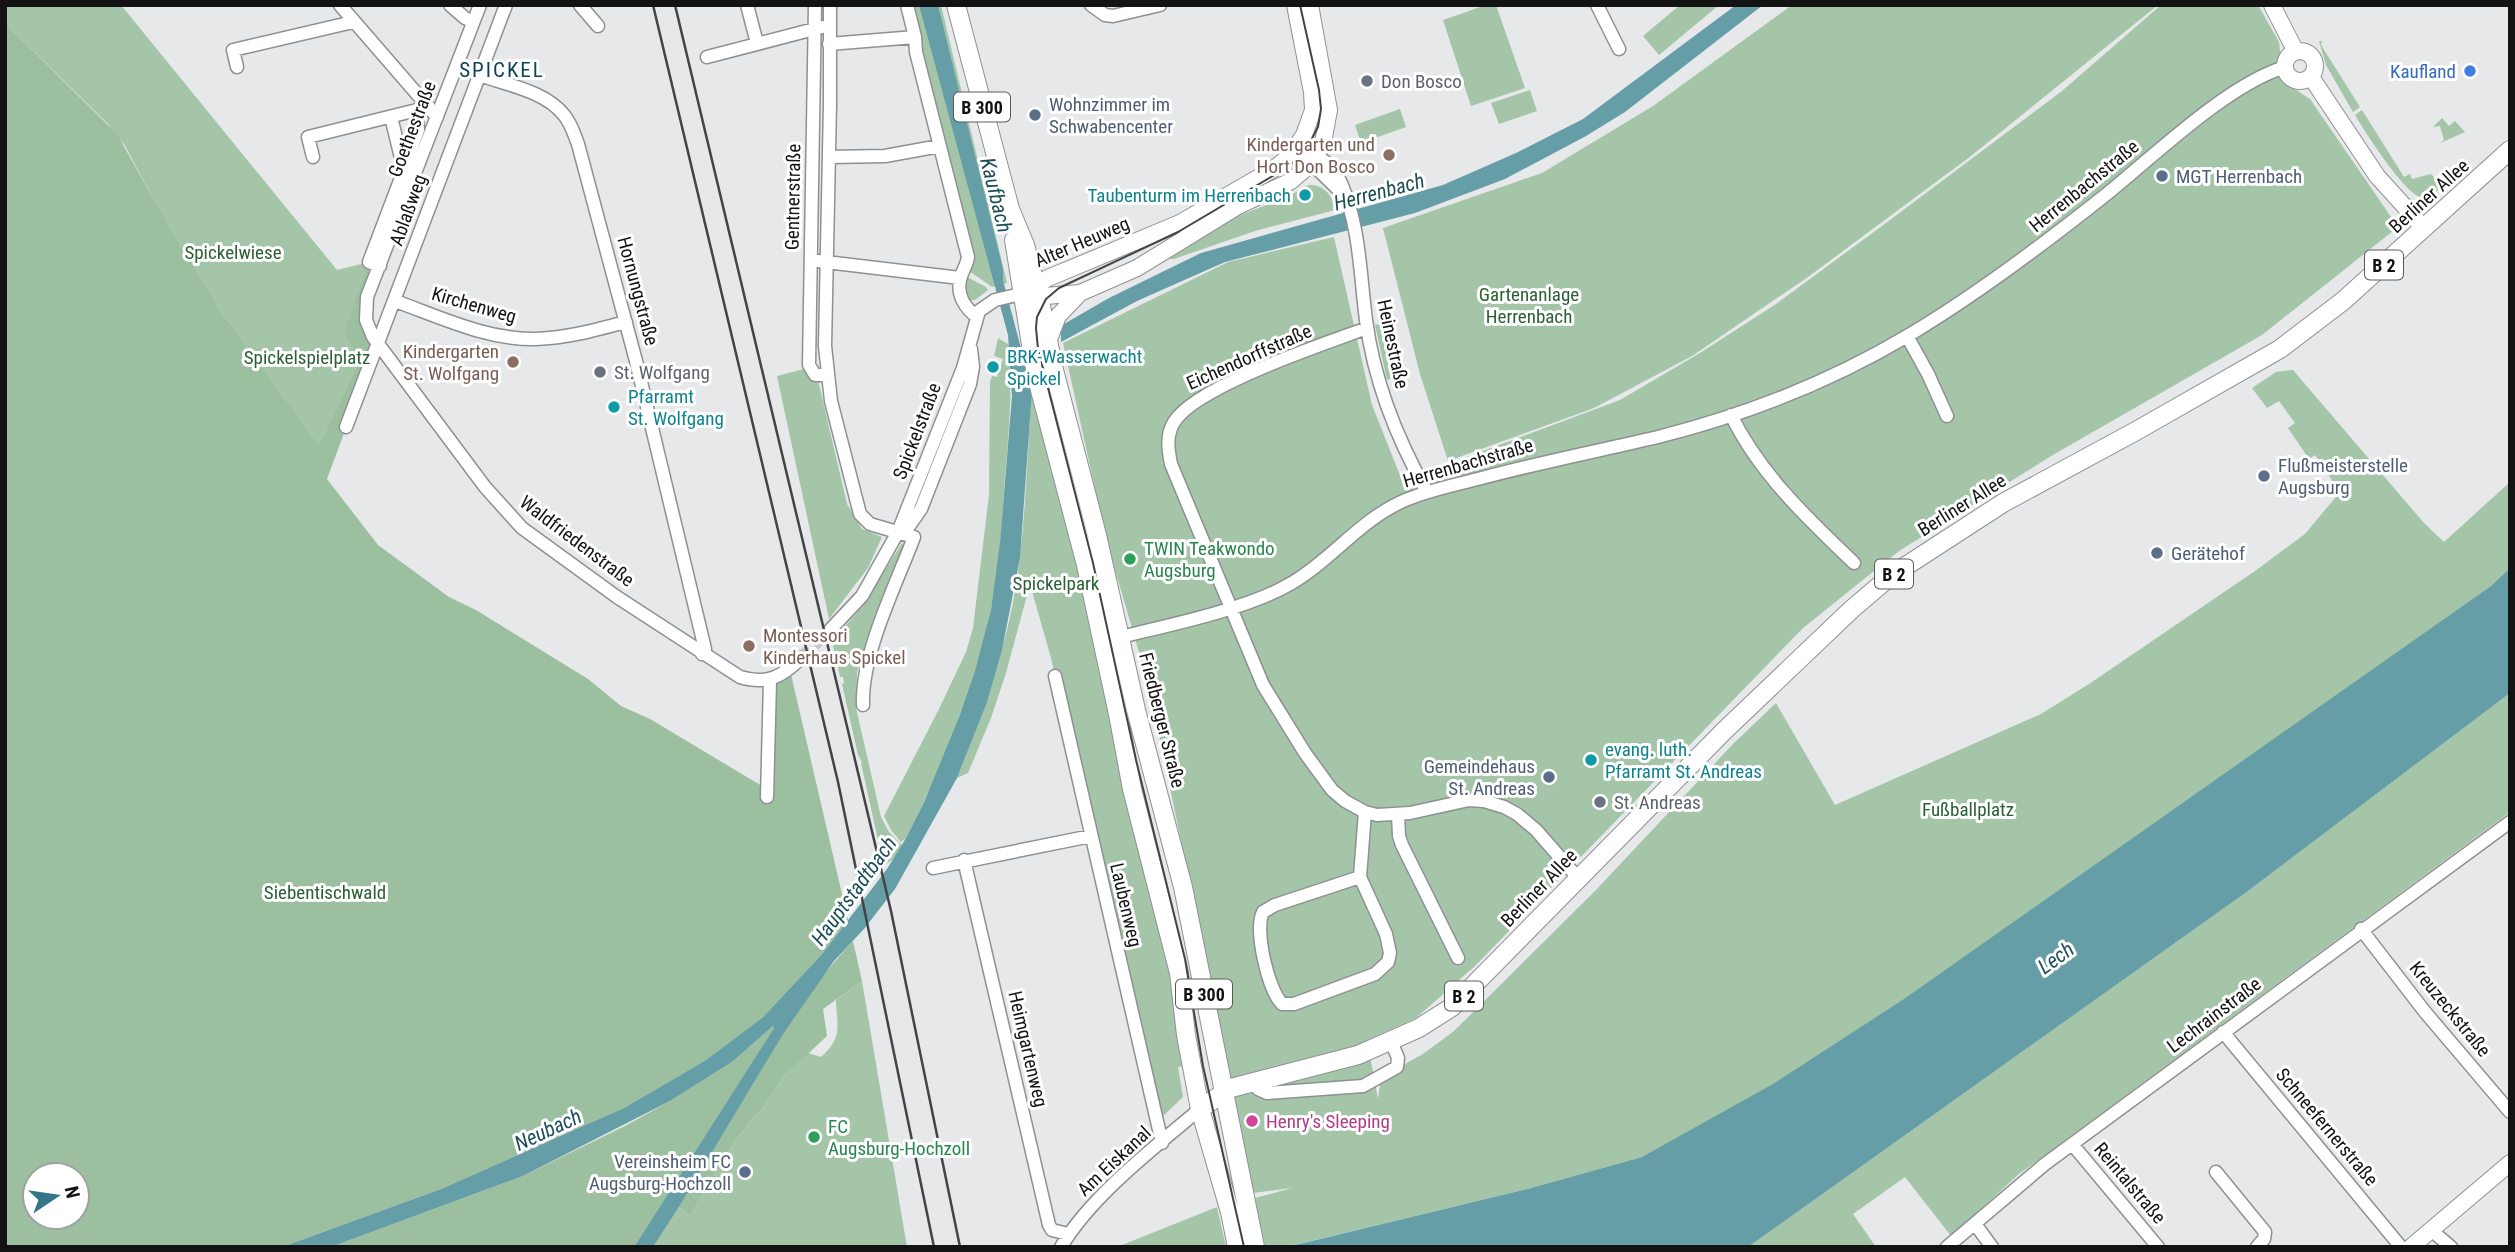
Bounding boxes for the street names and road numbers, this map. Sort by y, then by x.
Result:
street label: Goethestraße [383,78,441,180]
road number: B 300 [954,92,1010,122]
street label: Herrenbachstraße [2025,135,2143,237]
street label: Gentnerstraße [781,143,805,250]
street label: Berliner Allee [2384,154,2474,238]
street label: Ablaßweg [384,171,432,249]
street label: Alter Heuweg [1031,212,1133,272]
street label: Hornungstraße [612,234,664,348]
road number: B 2 [2365,250,2403,279]
street label: Kirchenweg [429,282,519,328]
street label: Heinestraße [1372,297,1414,391]
street label: Eichendorffstraße [1183,319,1315,395]
street label: Spickelstraße [888,379,946,483]
street label: Herrenbachstraße [1400,433,1536,493]
street label: Berliner Allee [1914,469,2010,541]
street label: Waldfriedenstraße [515,491,639,592]
road number: B 2 [1875,560,1913,588]
street label: Friedberger Straße [1134,650,1190,790]
street label: Berliner Allee [1496,844,1582,932]
street label: Laubenweg [1105,861,1147,949]
street label: Kreuzeckstraße [2405,957,2496,1061]
street label: Lechrainstraße [2163,972,2266,1058]
road number: B 300 [1176,979,1232,1009]
road number: B 2 [1445,981,1483,1010]
street label: Heimgartenweg [1003,989,1053,1109]
street label: Schneefernerstraße [2271,1063,2383,1191]
street label: Am Eiskanal [1072,1121,1156,1201]
street label: Reintalstraße [2089,1138,2171,1228]

